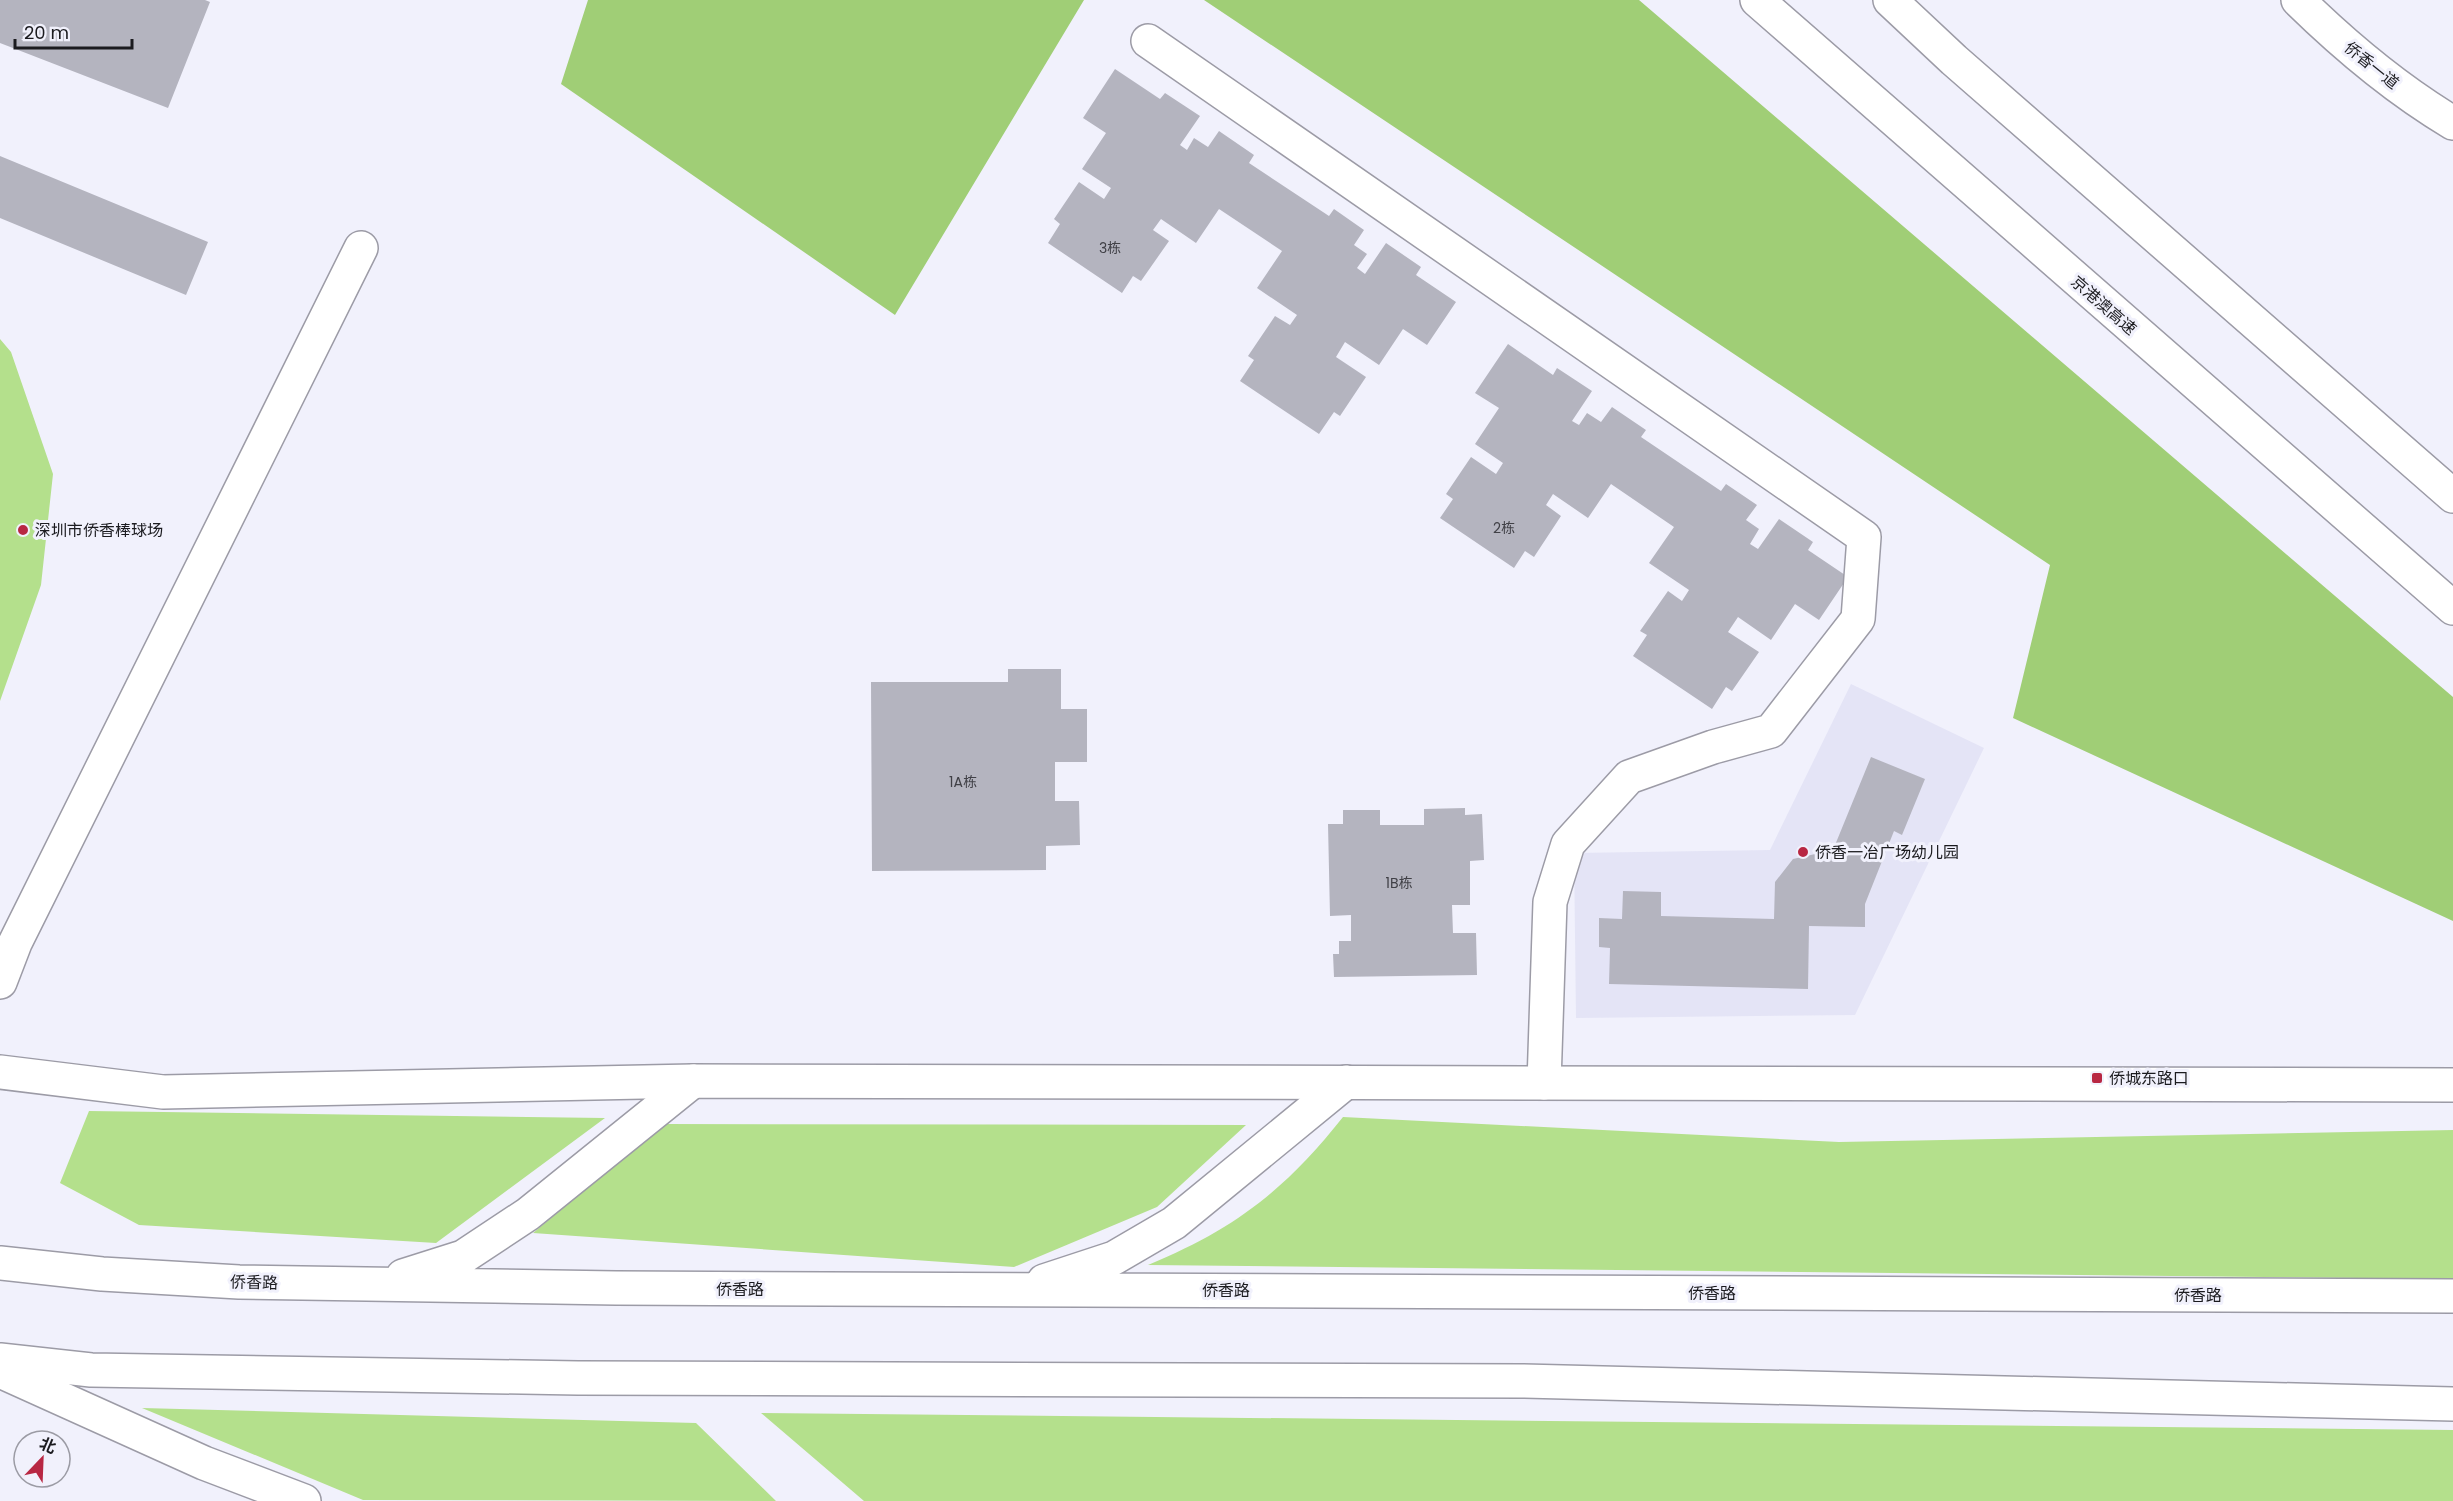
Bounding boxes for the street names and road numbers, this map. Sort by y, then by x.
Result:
street label: 侨香一道 [2340,36,2404,94]
street label: 京港澳高速 [2066,270,2141,340]
street label: 侨香路 [230,1271,278,1294]
street label: 侨香路 [716,1278,764,1301]
street label: 侨香路 [1202,1279,1250,1302]
street label: 侨香路 [1688,1282,1736,1305]
street label: 侨香路 [2174,1284,2222,1307]

